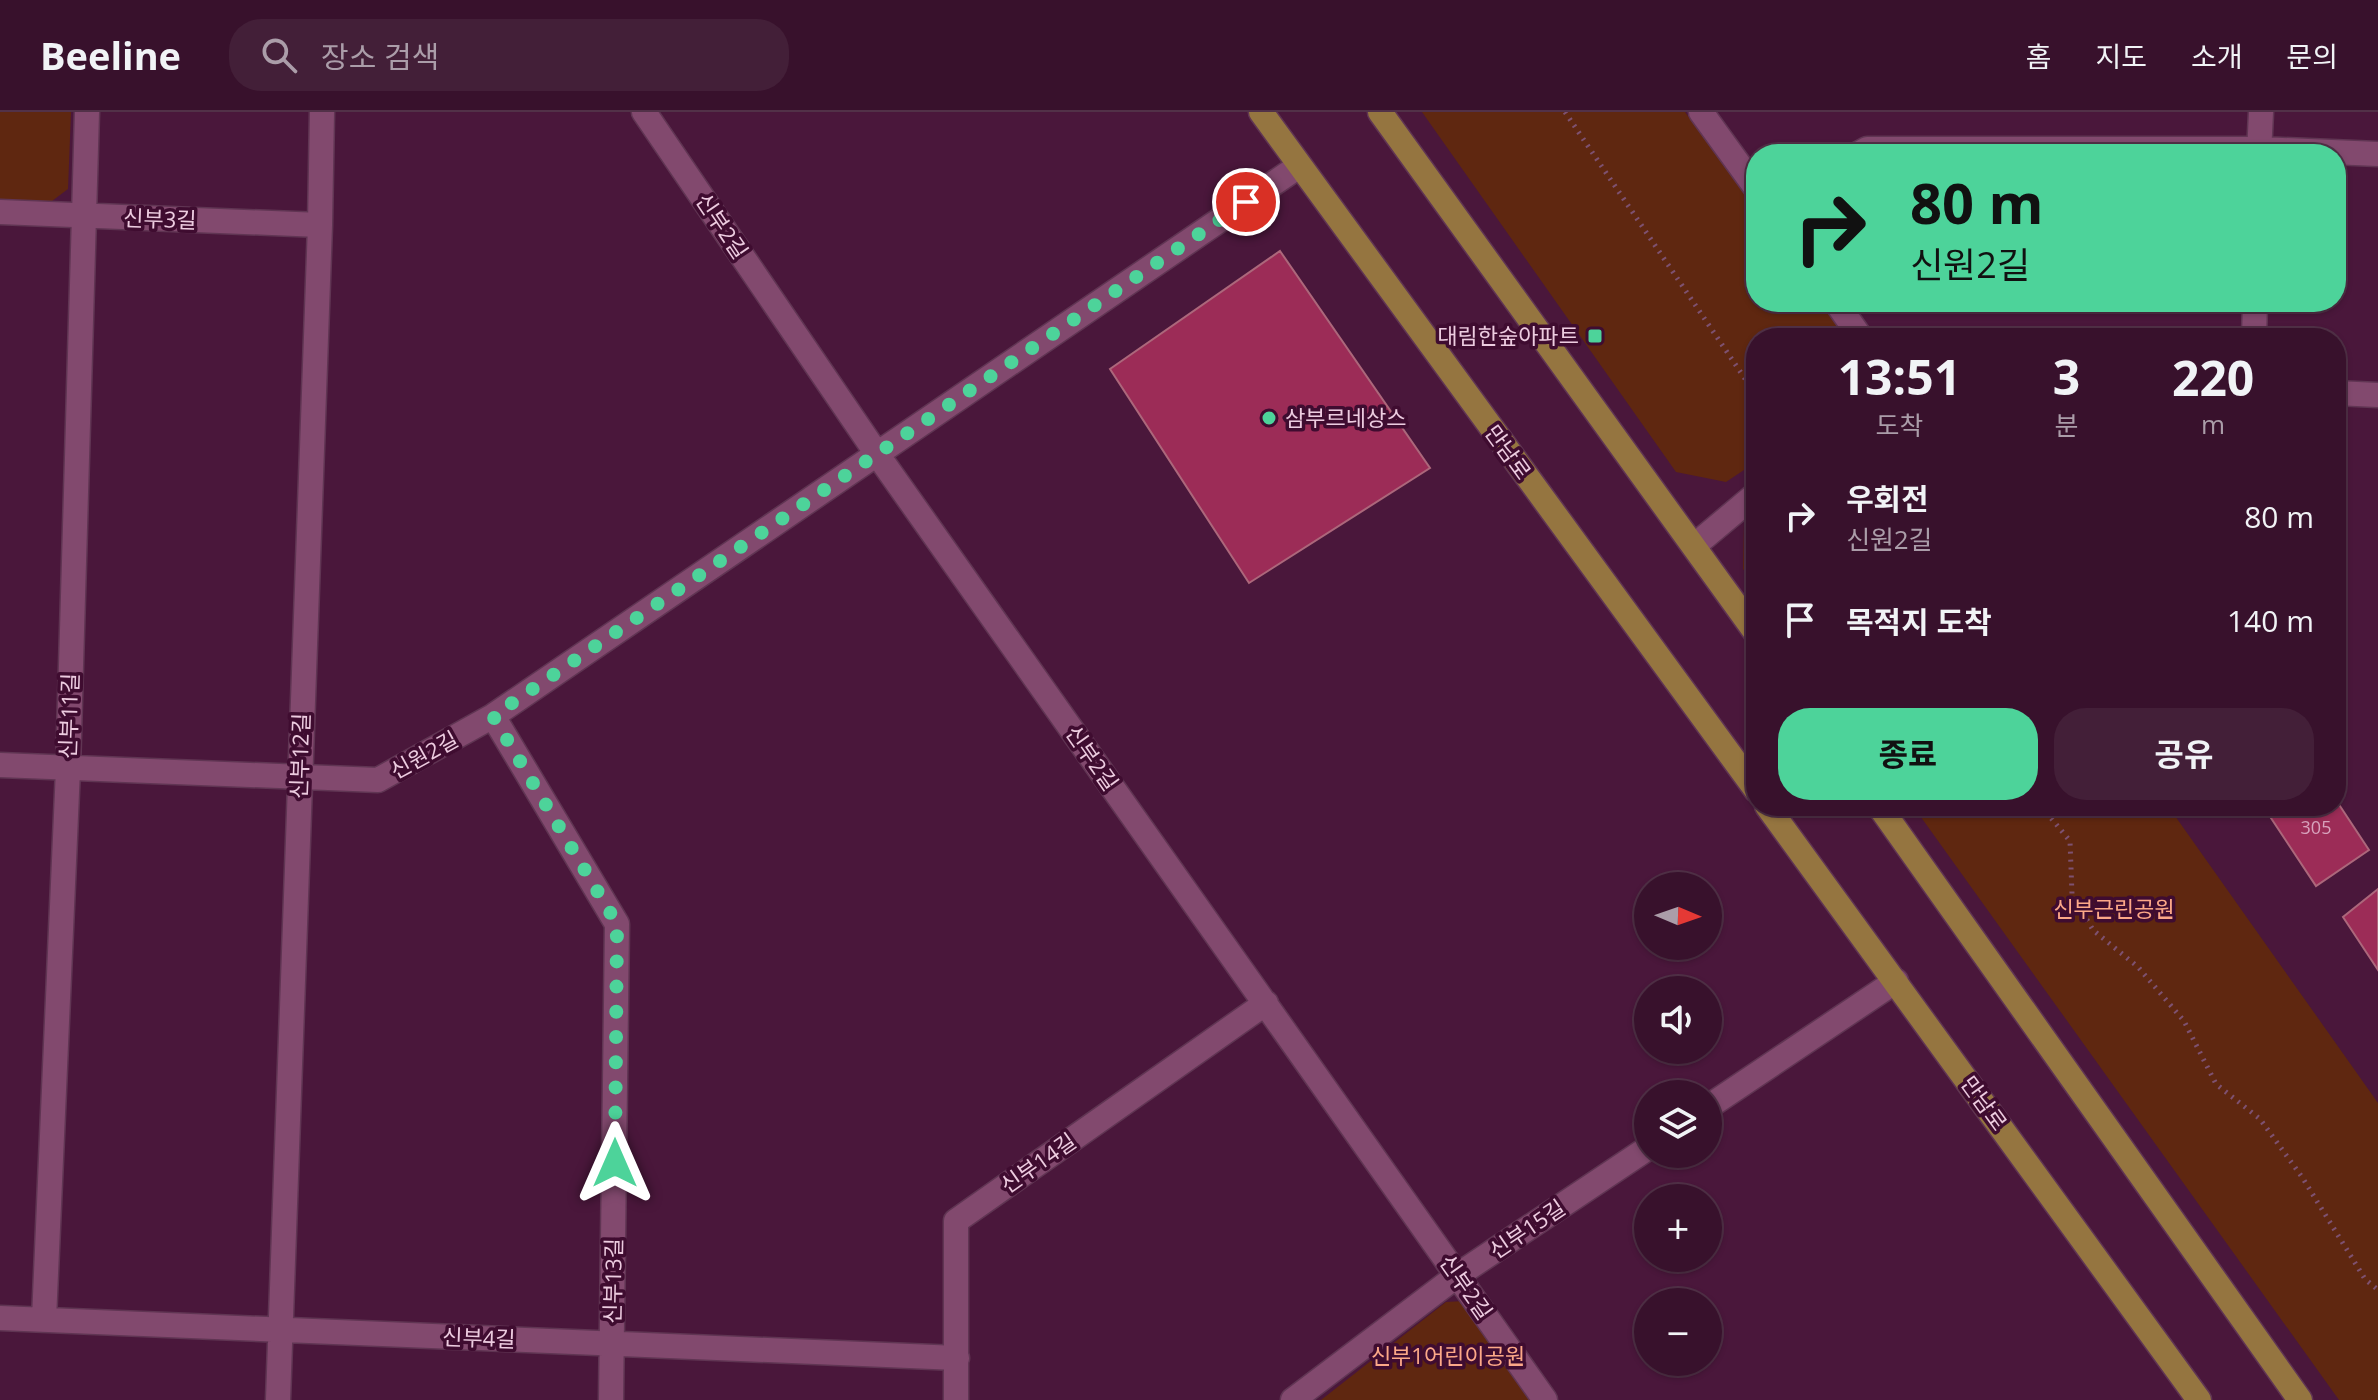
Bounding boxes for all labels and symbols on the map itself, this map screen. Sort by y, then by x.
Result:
pin [1212,168,1280,236]
street label: 신부2길 [690,187,756,264]
street label: 신부3길 [123,202,197,234]
place label: 대림한숲아파트 [1437,320,1579,350]
marker: 대림한숲아파트 [1586,327,1604,345]
place label: 삼부르네상스 [1285,402,1406,432]
marker: 삼부르네상스 [1260,409,1278,427]
street label: 만남로 [1479,418,1539,485]
street label: 신부11길 [52,673,84,759]
street label: 신부12길 [283,713,315,799]
street label: 신부2길 [1060,719,1126,796]
street label: 신원2길 [384,723,463,785]
house number: 305 [2301,815,2331,839]
north arrow [1634,872,1722,960]
park label: 신부근린공원 [2053,893,2175,923]
street label: 만남로 [1955,1069,2015,1136]
position arrow [573,1121,657,1205]
street label: 신부14길 [994,1125,1081,1199]
street label: 신부15길 [1482,1192,1570,1265]
street label: 신부13길 [596,1238,628,1324]
street label: 신부2길 [1434,1248,1500,1325]
street label: 신부4길 [442,1321,516,1353]
park label: 신부1어린이공원 [1371,1340,1525,1370]

